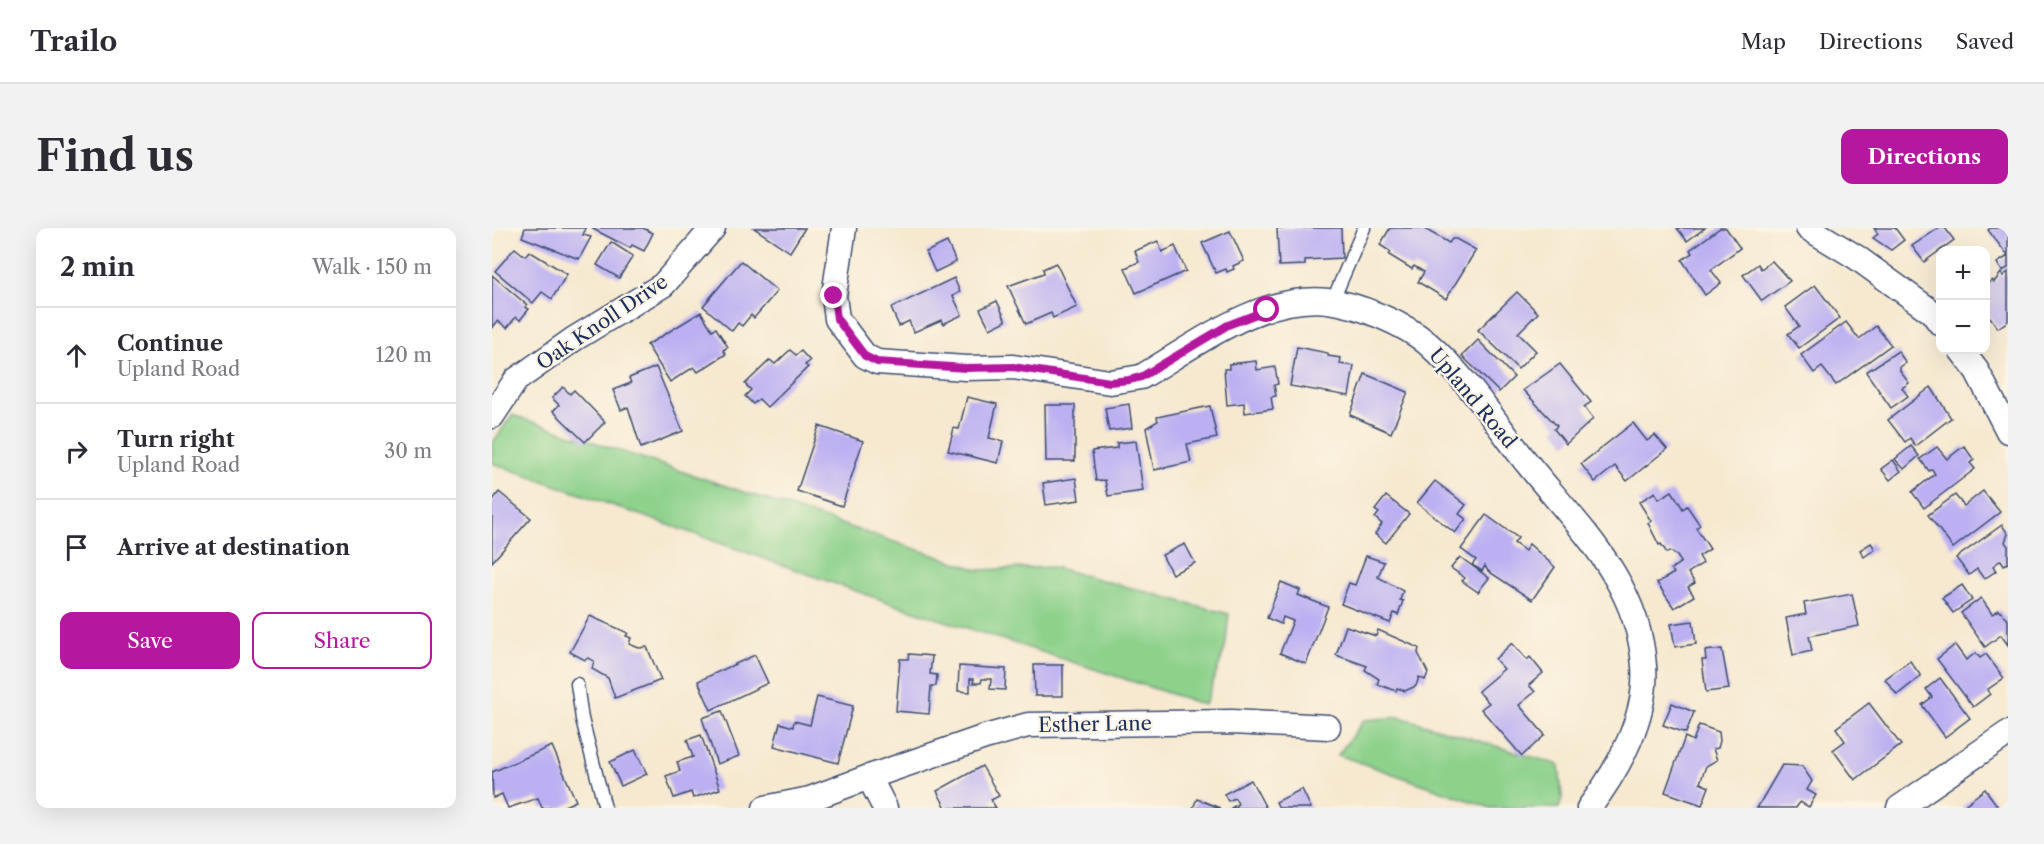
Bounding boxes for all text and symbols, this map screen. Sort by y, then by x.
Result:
text: Trailo [30,24,117,58]
text: Map [1741,29,1786,54]
text: Directions [1819,29,1923,54]
text: Saved [1956,29,2014,54]
button: Directions [1841,129,2008,184]
text: Find us [36,130,194,182]
map controls [1936,246,1990,354]
button: + [1936,246,1990,300]
text: 2 min [60,251,135,283]
text: Walk · 150 m [312,255,432,279]
street label: Oak Knoll Drive [532,269,672,375]
route end [820,282,846,308]
route start [1253,296,1279,322]
button: − [1936,300,1990,354]
text: Continue [117,330,223,357]
icon: ahead [60,339,93,372]
text: 120 m [375,343,432,367]
street label: Upland Road [1424,343,1522,453]
text: Upland Road [117,357,240,381]
text: Turn right [117,426,235,453]
icon: right [60,435,93,468]
text: 30 m [384,439,432,463]
text: Upland Road [117,453,240,477]
icon: arrive [60,531,93,564]
text: Arrive at destination [117,534,350,561]
button: Save [60,612,240,669]
button: Share [252,612,432,669]
street label: Esther Lane [1038,711,1152,737]

